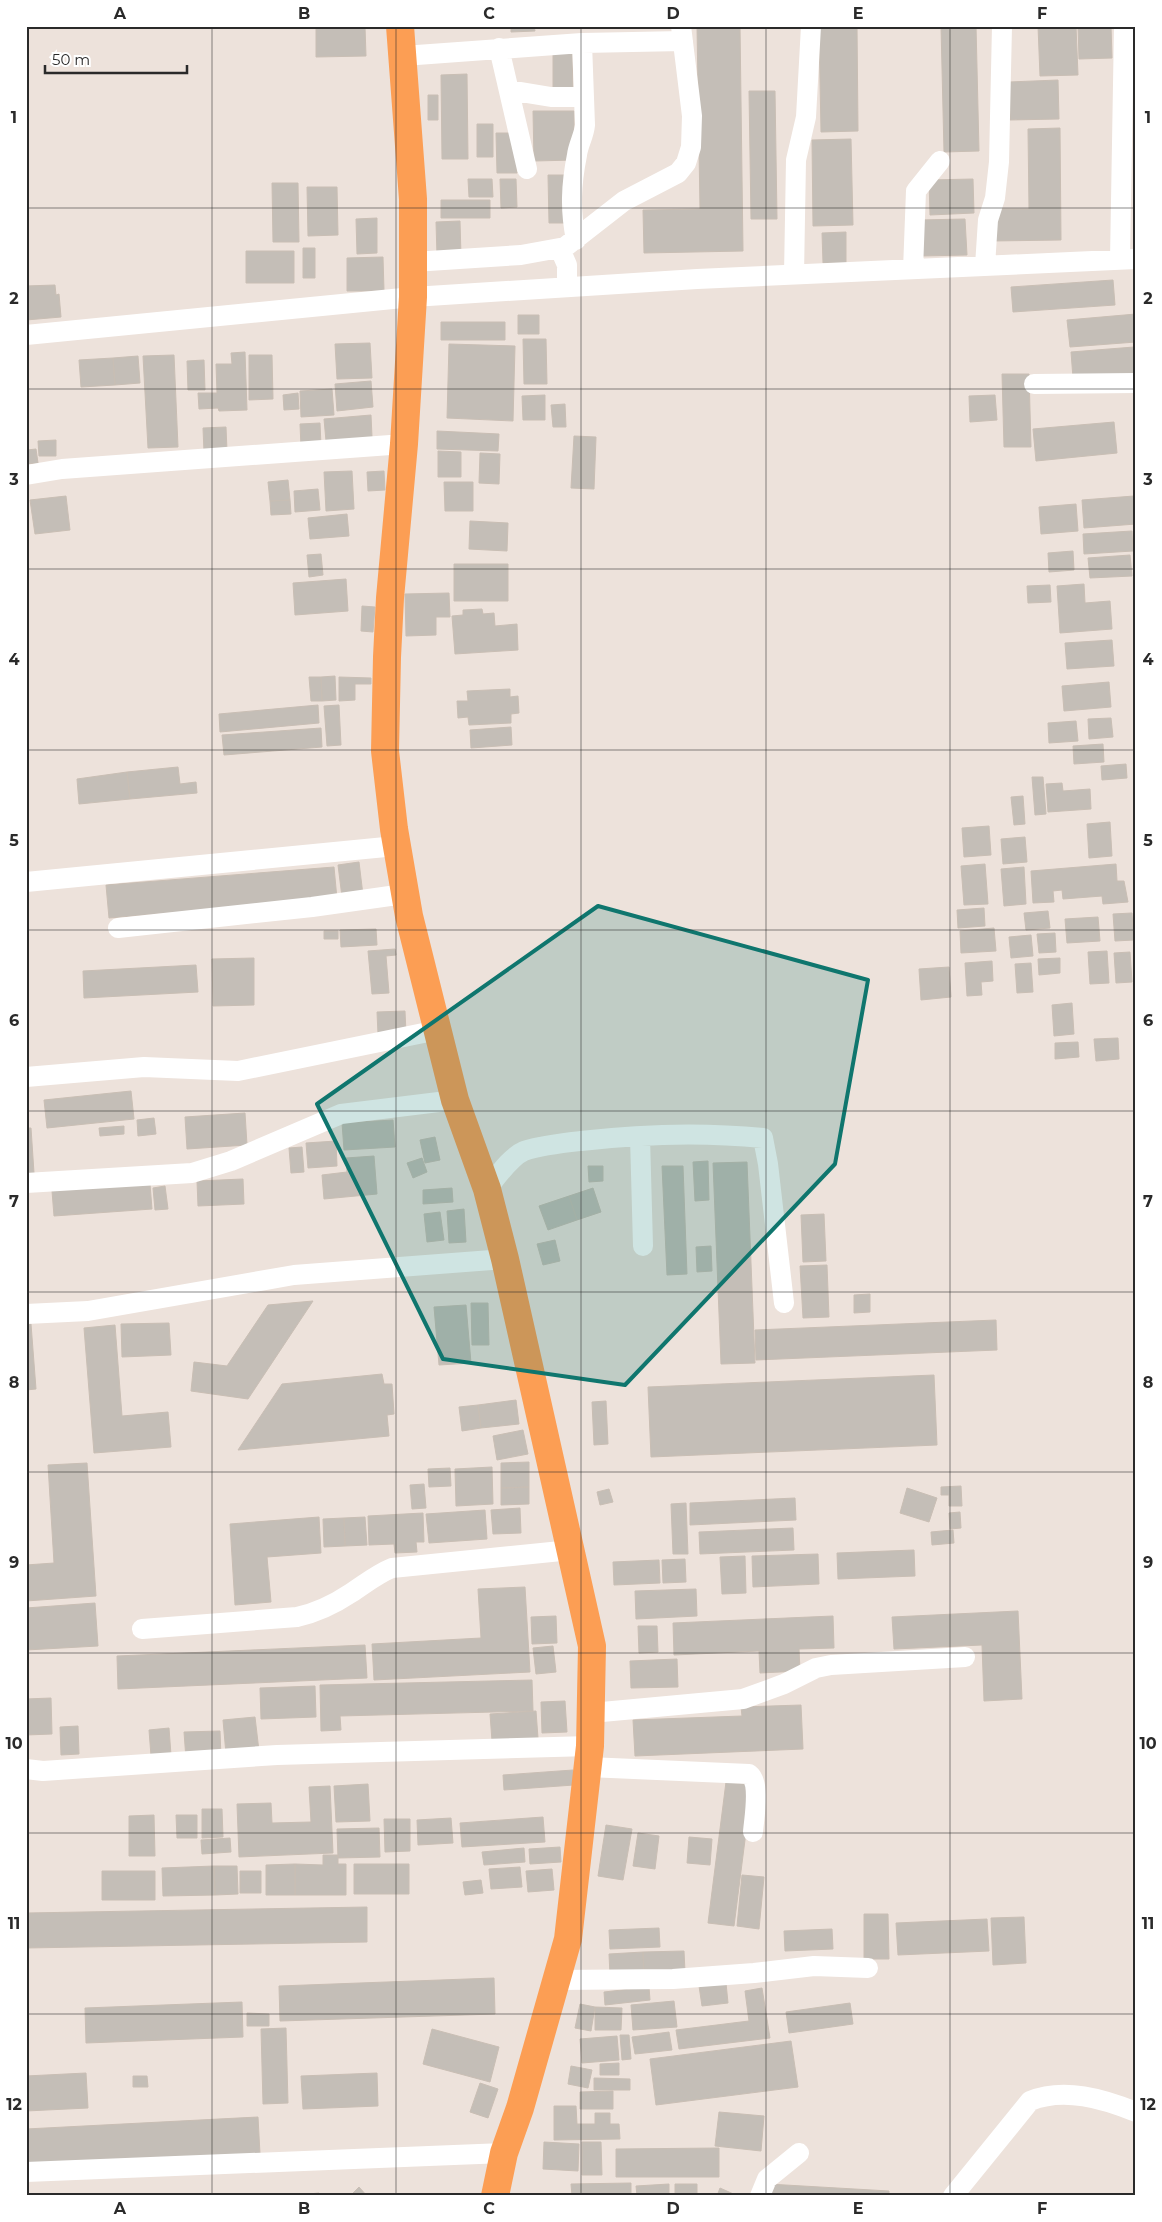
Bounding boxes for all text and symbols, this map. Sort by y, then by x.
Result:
text: A [113,4,127,23]
text: B [298,4,310,23]
text: C [483,4,495,23]
text: D [666,4,680,23]
text: E [853,4,863,23]
text: F [1037,4,1047,23]
scale bar [45,42,188,74]
text: 50 m [52,50,90,69]
text: 1 [11,108,17,127]
text: 1 [1145,108,1151,127]
text: 2 [9,289,19,308]
text: 2 [1143,289,1153,308]
text: 3 [8,470,19,489]
text: 3 [1142,470,1153,489]
text: 4 [8,650,20,669]
text: 4 [1142,650,1154,669]
text: 5 [9,831,19,850]
text: 5 [1143,831,1153,850]
text: 6 [9,1011,19,1030]
text: 6 [1143,1011,1153,1030]
text: 7 [9,1192,19,1211]
text: 7 [1143,1192,1153,1211]
text: 8 [9,1373,19,1392]
text: 8 [1143,1373,1153,1392]
text: 9 [9,1553,19,1572]
text: 9 [1143,1553,1153,1572]
text: 10 [5,1734,23,1753]
text: 10 [1139,1734,1157,1753]
text: 11 [8,1914,20,1933]
text: 11 [1142,1914,1154,1933]
text: 12 [6,2095,22,2114]
text: 12 [1140,2095,1156,2114]
text: A [113,2199,127,2218]
text: B [298,2199,310,2218]
text: C [483,2199,495,2218]
text: D [666,2199,680,2218]
text: E [853,2199,863,2218]
text: F [1037,2199,1047,2218]

